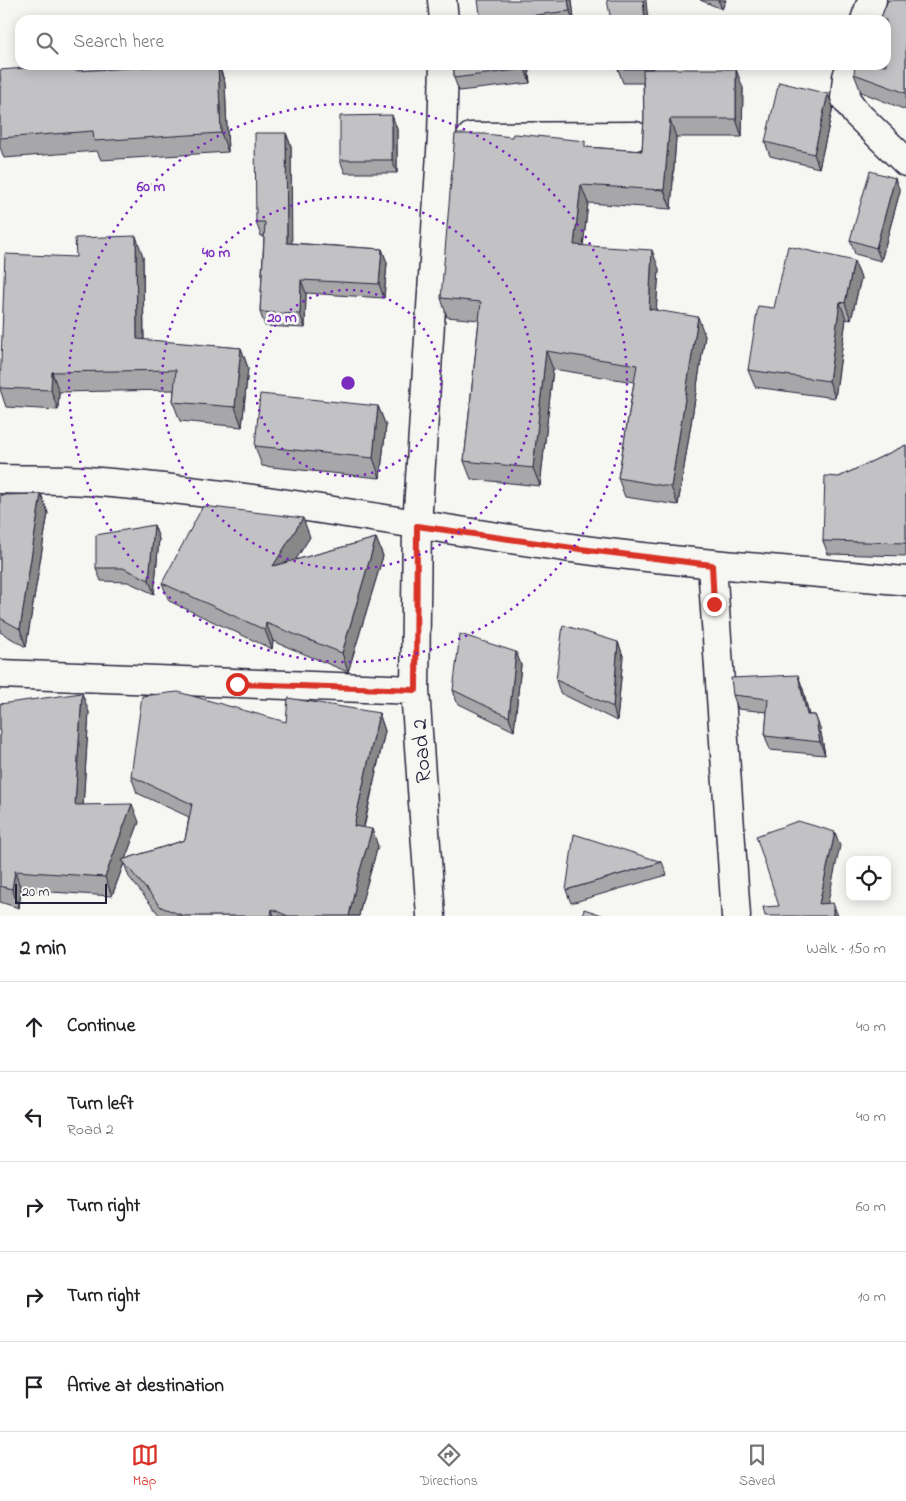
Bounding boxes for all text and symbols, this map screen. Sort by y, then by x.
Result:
search box [15,15,891,70]
icon: search [33,29,61,57]
text: Search here [73,29,164,56]
text: 60 m [136,176,166,198]
text: 40 m [201,242,230,264]
text: 20 m [266,307,297,329]
centre of rings [339,374,357,392]
route end [703,593,726,616]
route start [226,673,249,696]
street label: Road 2 [405,718,441,784]
map controls [846,856,891,901]
button: locate [846,856,891,901]
scale bar [15,881,108,904]
text: 20 m [22,882,49,903]
text: 2 min [20,934,66,964]
text: Walk · 150 m [806,937,886,961]
icon: ahead [20,1013,48,1041]
text: Continue [67,1013,135,1040]
text: 40 m [856,1015,886,1039]
text: Turn left [67,1091,134,1118]
icon: left [20,1103,48,1131]
text: 40 m [856,1105,886,1129]
text: Road 2 [67,1118,114,1142]
icon: right [20,1193,48,1221]
text: Turn right [67,1193,140,1220]
text: 60 m [856,1195,886,1219]
icon: right [20,1283,48,1311]
text: Turn right [67,1283,140,1310]
text: 10 m [858,1285,886,1309]
icon: arrive [20,1373,48,1401]
text: Arrive at destination [67,1373,224,1400]
tab: Map [131,1441,159,1492]
tab: Directions [420,1441,478,1492]
tab: Saved [739,1441,775,1492]

